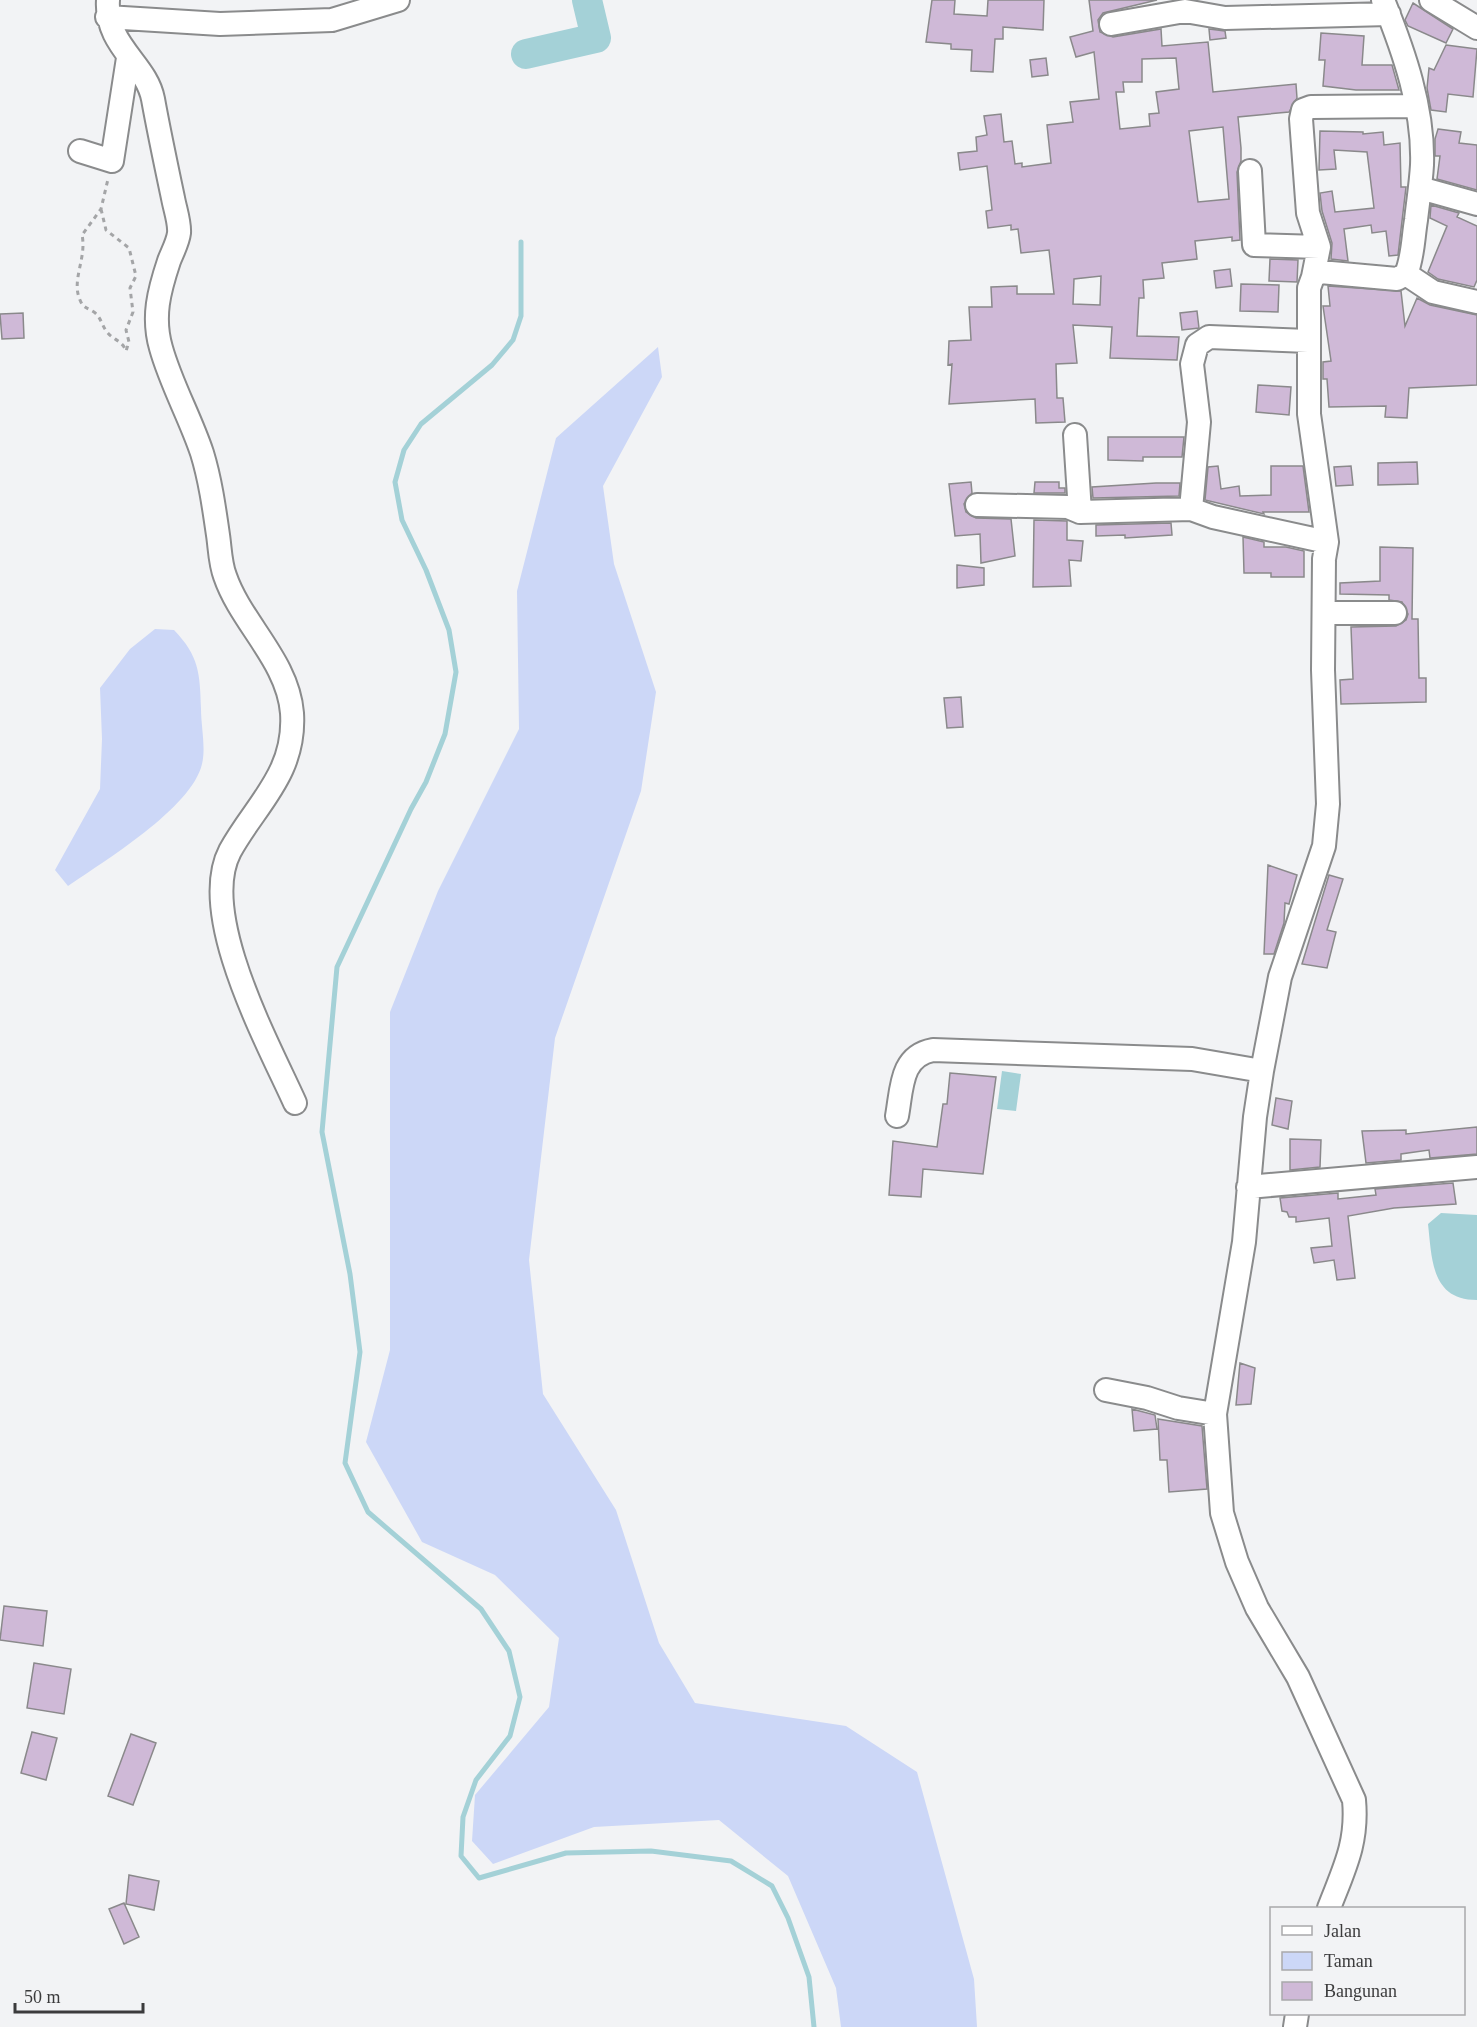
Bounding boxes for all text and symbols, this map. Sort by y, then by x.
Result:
legend [1270,1907,1465,2015]
text: Jalan [1324,1921,1361,1941]
text: Taman [1324,1951,1373,1971]
scale bar [15,1976,142,2014]
text: Bangunan [1324,1981,1397,2001]
text: 50 m [24,1987,61,2007]

